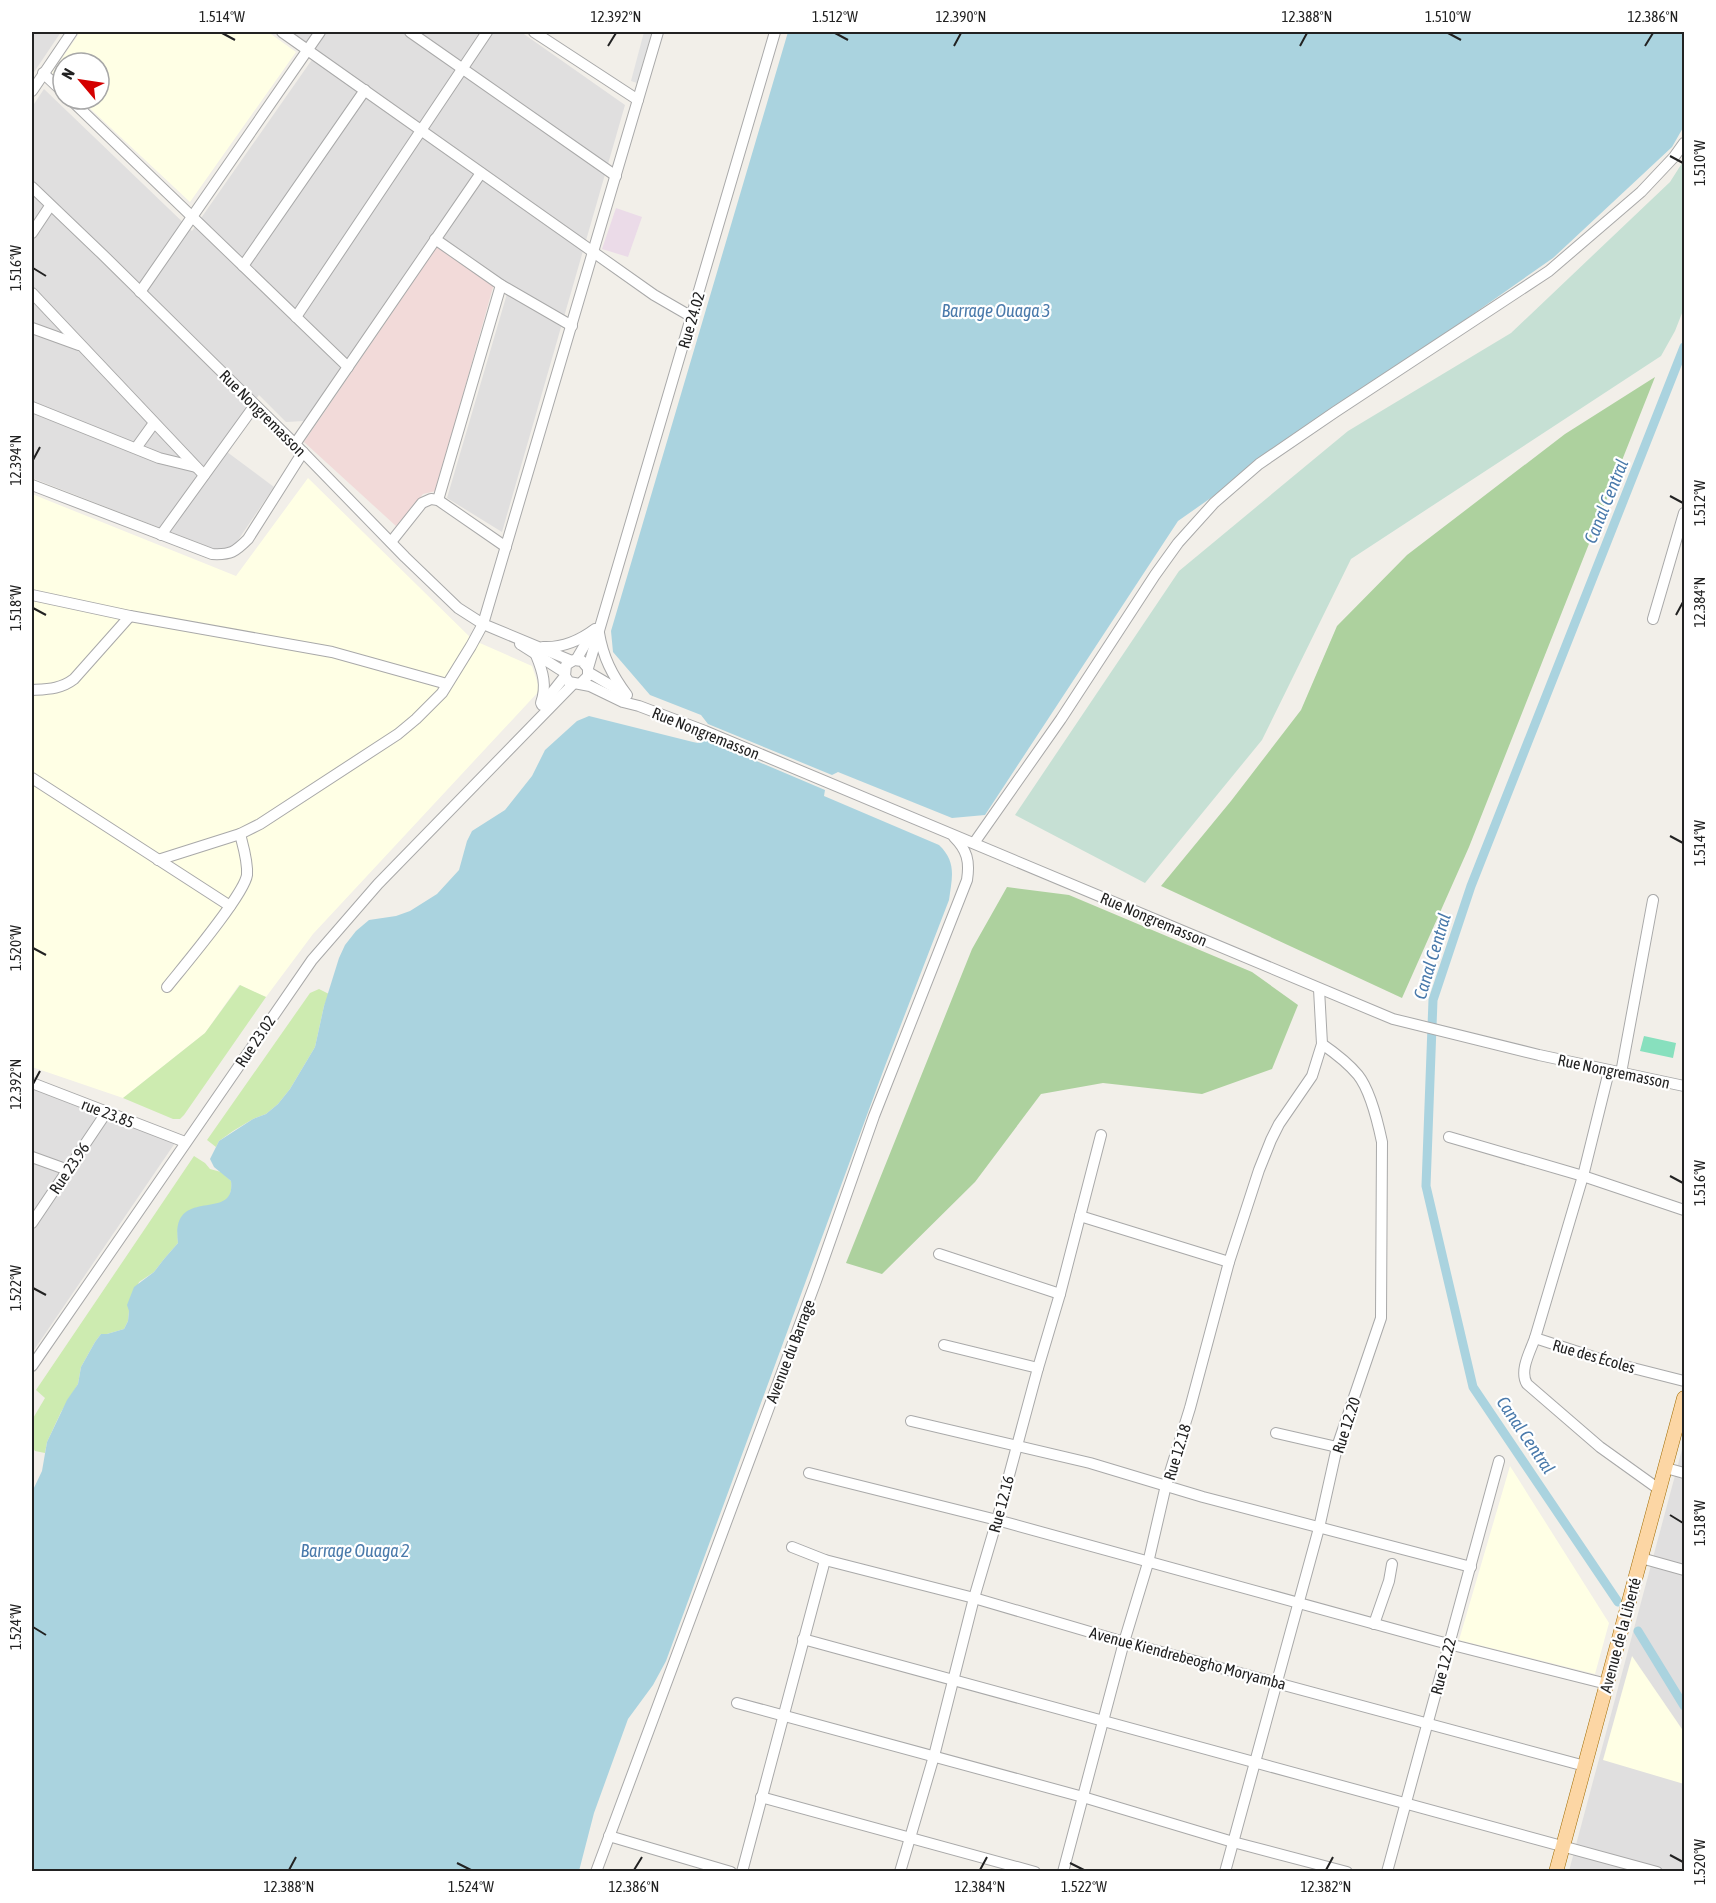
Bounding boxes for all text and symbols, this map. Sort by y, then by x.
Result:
text: 1.514°W [199,8,245,25]
text: 12.392°N [591,8,641,25]
text: 1.512°W [812,8,858,25]
text: 12.390°N [936,8,986,25]
text: 12.388°N [1282,8,1332,25]
text: 1.510°W [1425,8,1471,25]
text: 12.386°N [1628,8,1678,25]
north arrow [51,51,111,111]
text: N [58,65,78,82]
text: 1.510°W [1691,140,1708,186]
text: 1.516°W [7,245,24,291]
street label: Rue 24.02 [674,290,708,350]
water label: Barrage Ouaga 3 [941,300,1051,321]
street label: Rue Nongremasson [216,366,310,460]
text: 12.394°N [7,435,24,485]
water label: Canal Central [1580,456,1632,546]
text: 1.512°W [1691,480,1708,526]
text: 12.384°N [1691,577,1708,627]
text: 1.518°W [7,585,24,631]
street label: Rue Nongremasson [649,703,762,764]
text: 1.514°W [1691,820,1708,866]
street label: Rue Nongremasson [1097,888,1210,951]
water label: Canal Central [1409,910,1455,1002]
text: 1.520°W [7,925,24,971]
street label: Rue 23.02 [231,1012,279,1070]
street label: Rue Nongremasson [1556,1050,1672,1093]
text: 12.392°N [7,1059,24,1109]
street label: rue 23.85 [79,1095,137,1131]
street label: Rue 23.96 [45,1139,93,1197]
text: 1.516°W [1691,1160,1708,1206]
text: 1.522°W [7,1265,24,1311]
street label: Avenue du Barrage [762,1297,819,1406]
street label: Rue des Écoles [1551,1336,1638,1376]
water label: Canal Central [1492,1392,1560,1478]
street label: Rue 12.20 [1328,1395,1364,1455]
street label: Rue 12.18 [1160,1422,1194,1482]
street label: Rue 12.16 [985,1474,1017,1534]
text: 1.518°W [1691,1500,1708,1546]
water label: Barrage Ouaga 2 [300,1540,410,1561]
street label: Avenue de la Liberté [1596,1575,1644,1695]
text: 1.524°W [7,1604,24,1650]
street label: Avenue Kiendrebeogho Moryamba [1088,1623,1288,1694]
street label: Rue 12.22 [1427,1636,1459,1696]
text: 1.520°W [1691,1839,1708,1885]
text: 12.388°N [264,1878,314,1895]
text: 1.524°W [448,1878,494,1895]
text: 12.386°N [609,1878,659,1895]
text: 12.384°N [955,1878,1005,1895]
text: 1.522°W [1061,1878,1107,1895]
text: 12.382°N [1301,1878,1351,1895]

